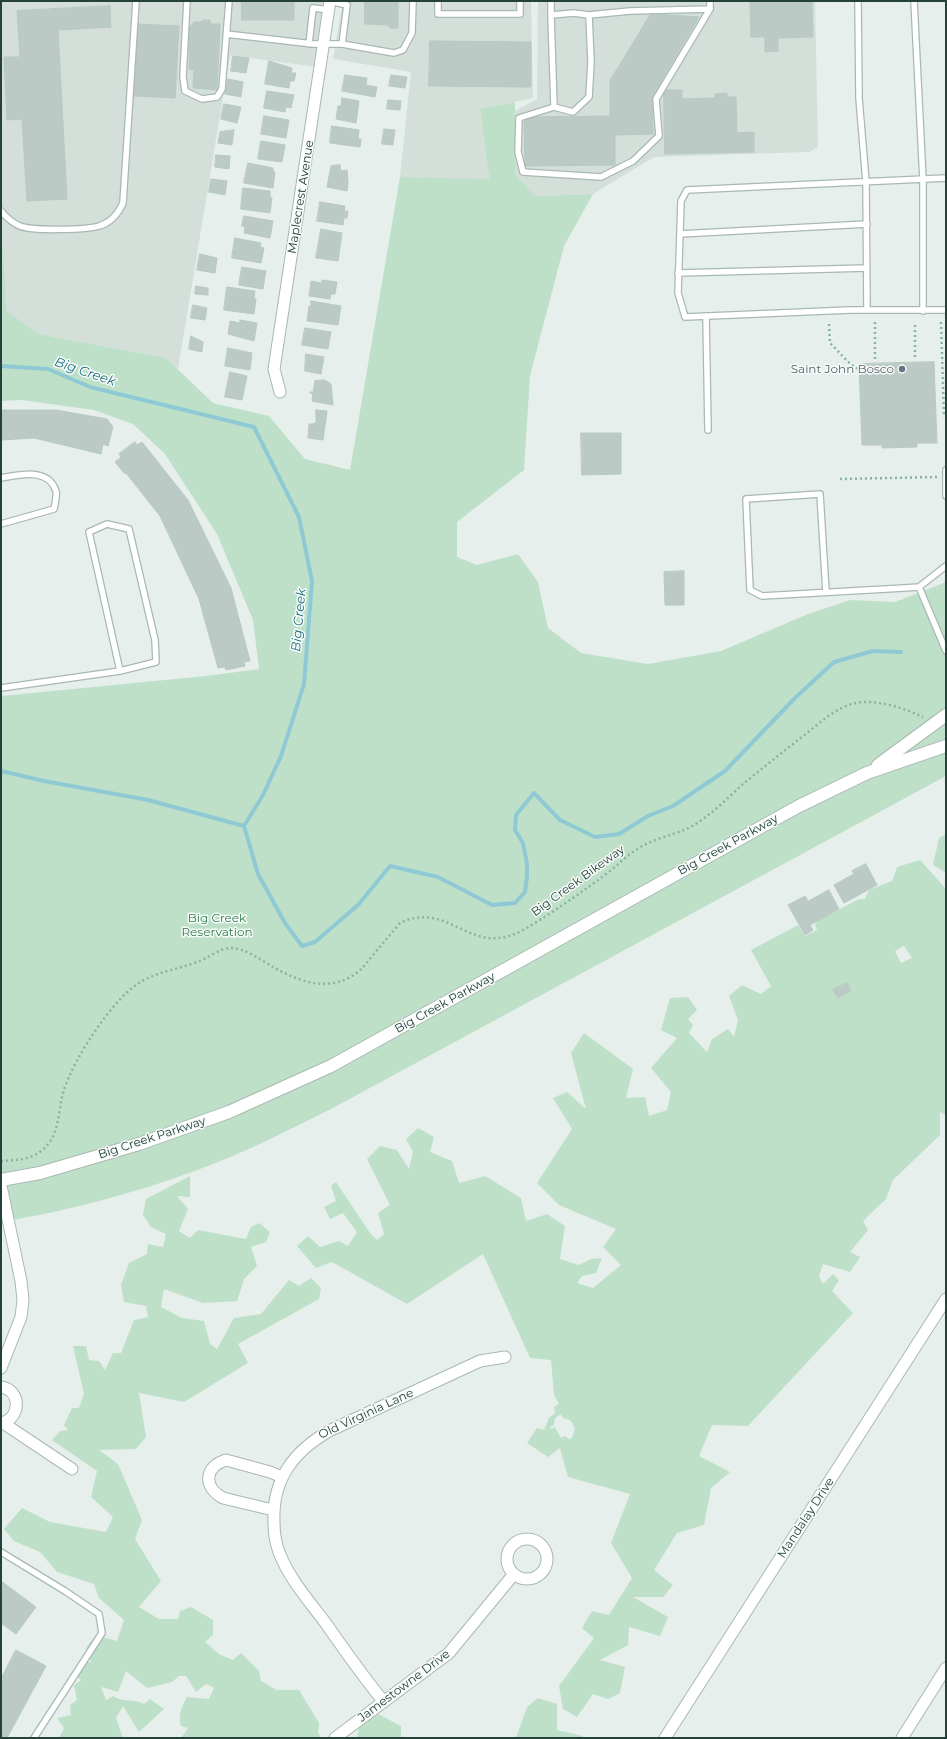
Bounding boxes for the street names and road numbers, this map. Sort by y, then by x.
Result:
street label: Maplecrest Avenue [285,139,317,255]
street label: Big Creek Parkway [675,811,781,879]
street label: Big Creek Bikeway [529,842,627,920]
street label: Big Creek Parkway [392,969,498,1037]
street label: Big Creek Parkway [96,1114,208,1162]
street label: Old Virginia Lane [316,1386,416,1442]
street label: Mandalay Drive [775,1475,837,1561]
street label: Jamestowne Drive [355,1647,453,1725]

